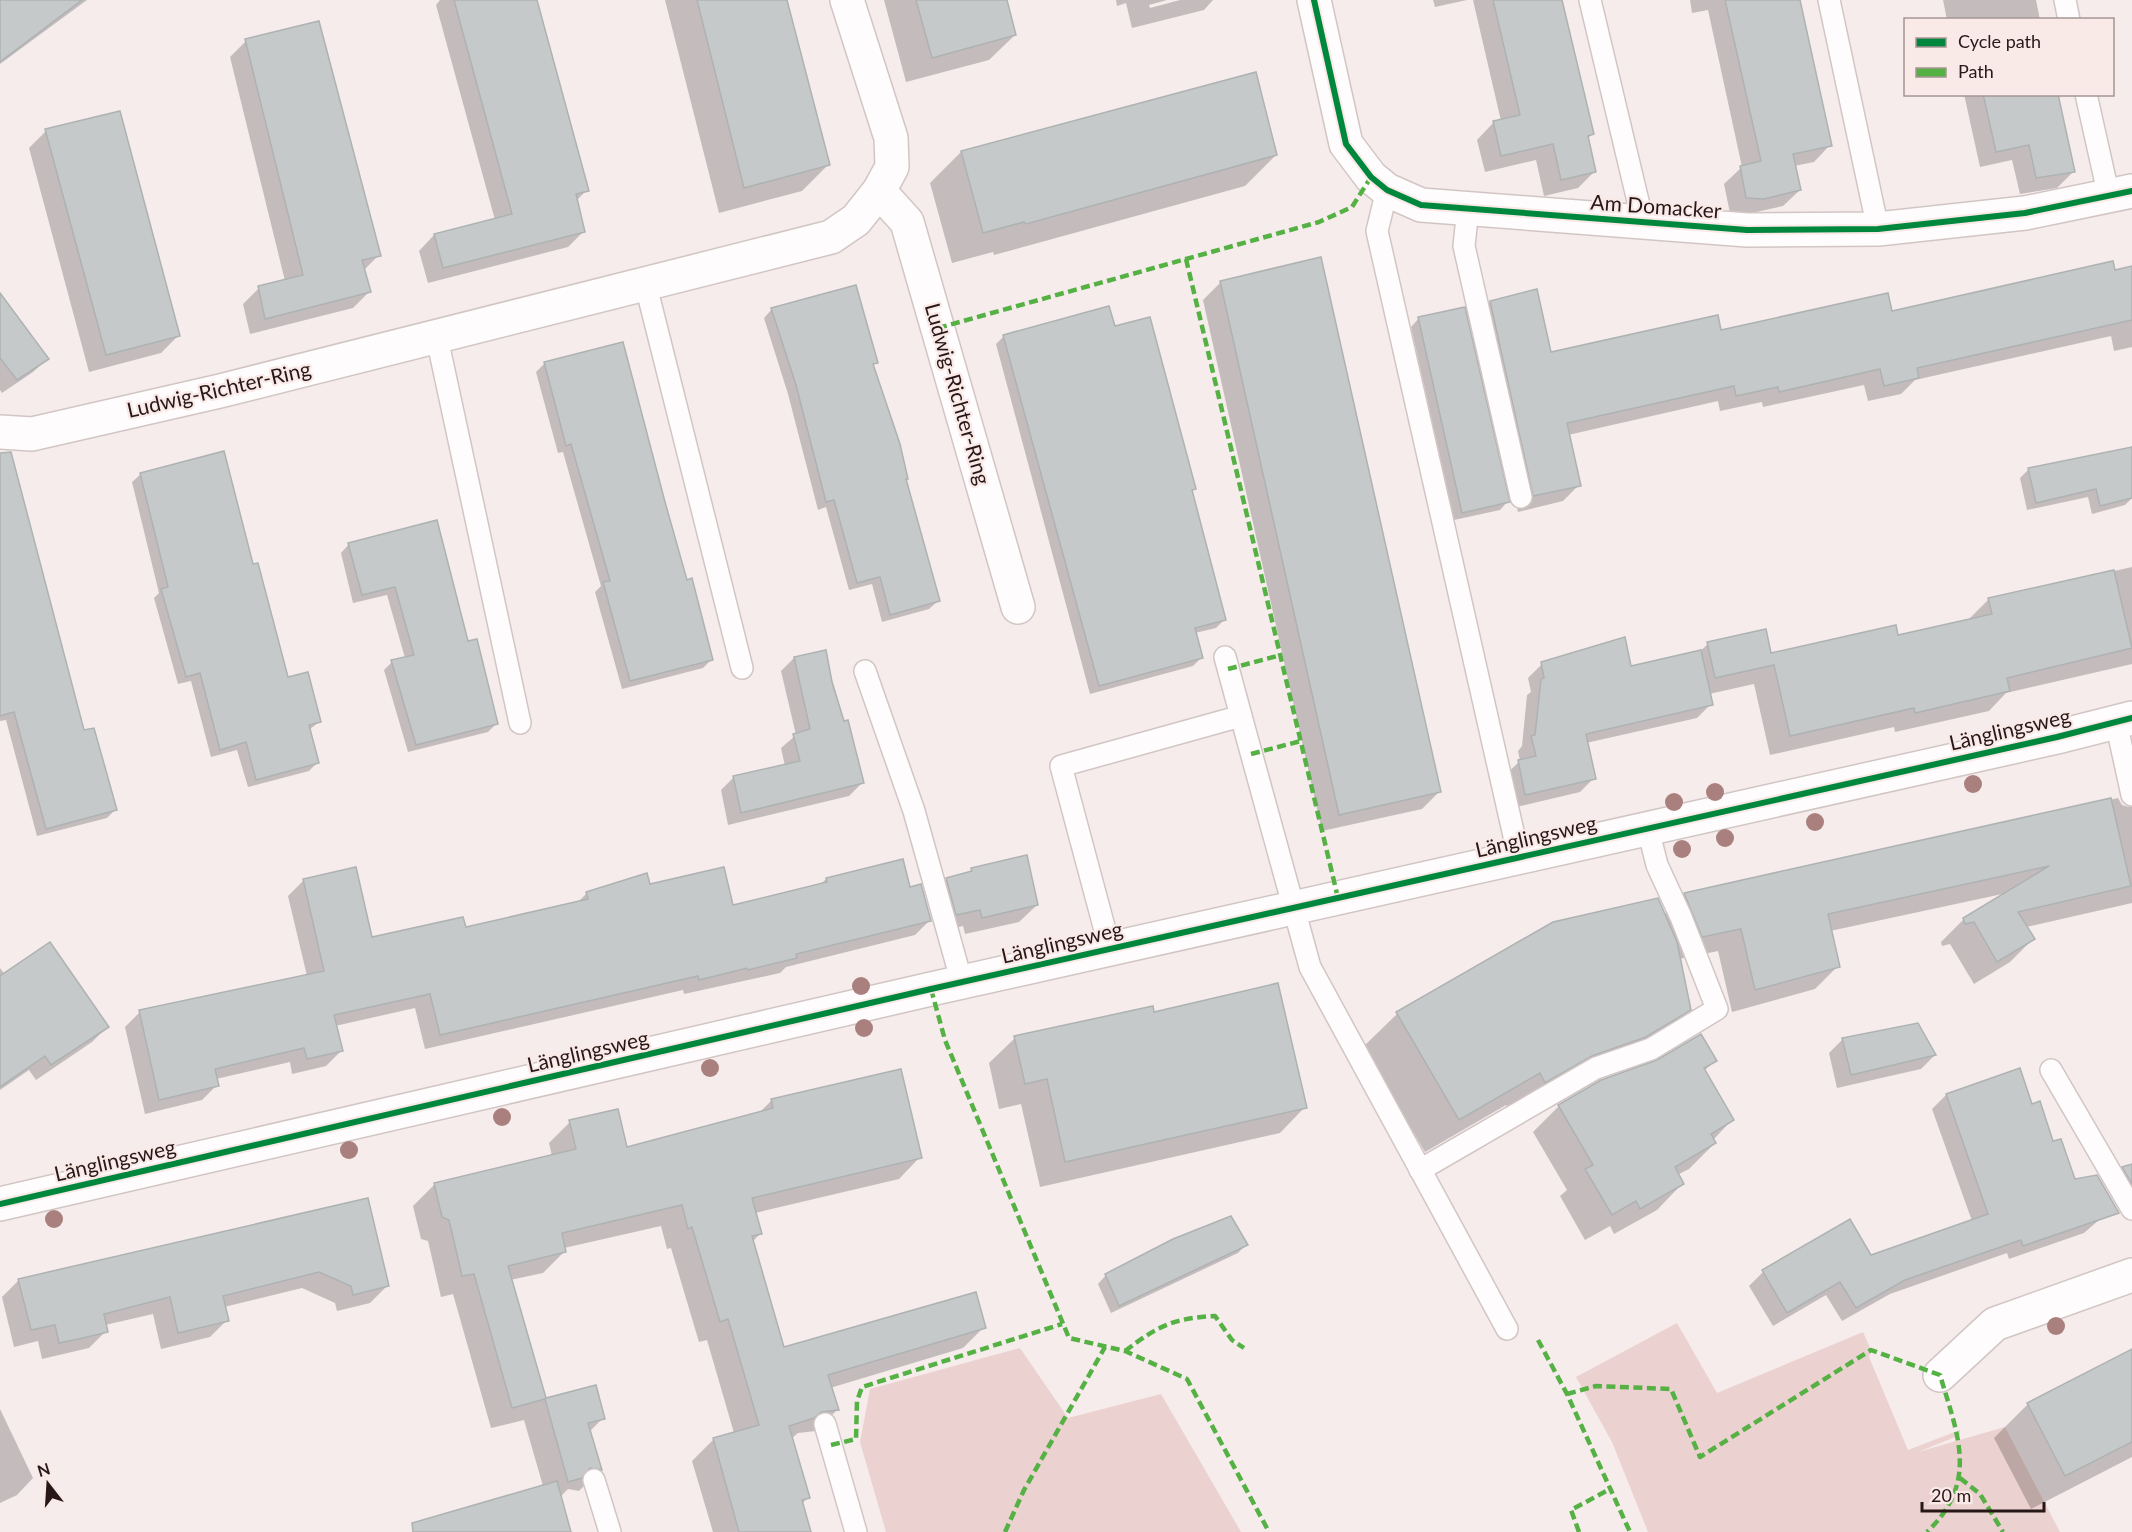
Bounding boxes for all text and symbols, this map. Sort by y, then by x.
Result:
legend [1904,18,2114,96]
text: Cycle path [1958,30,2041,52]
text: Path [1958,60,1994,82]
street label: Am Domacker [1590,188,1723,223]
street label: Ludwig-Richter-Ring [921,300,996,487]
street label: Ludwig-Richter-Ring [124,355,313,422]
street label: Länglingsweg [1946,702,2073,755]
street label: Länglingsweg [1472,809,1599,862]
street label: Länglingsweg [998,915,1125,968]
street label: Länglingsweg [524,1024,651,1077]
street label: Länglingsweg [51,1133,178,1186]
north arrow [18,1454,78,1514]
text: N [35,1458,52,1480]
scale bar [1922,1475,2044,1513]
text: 20 m [1931,1484,1971,1506]

